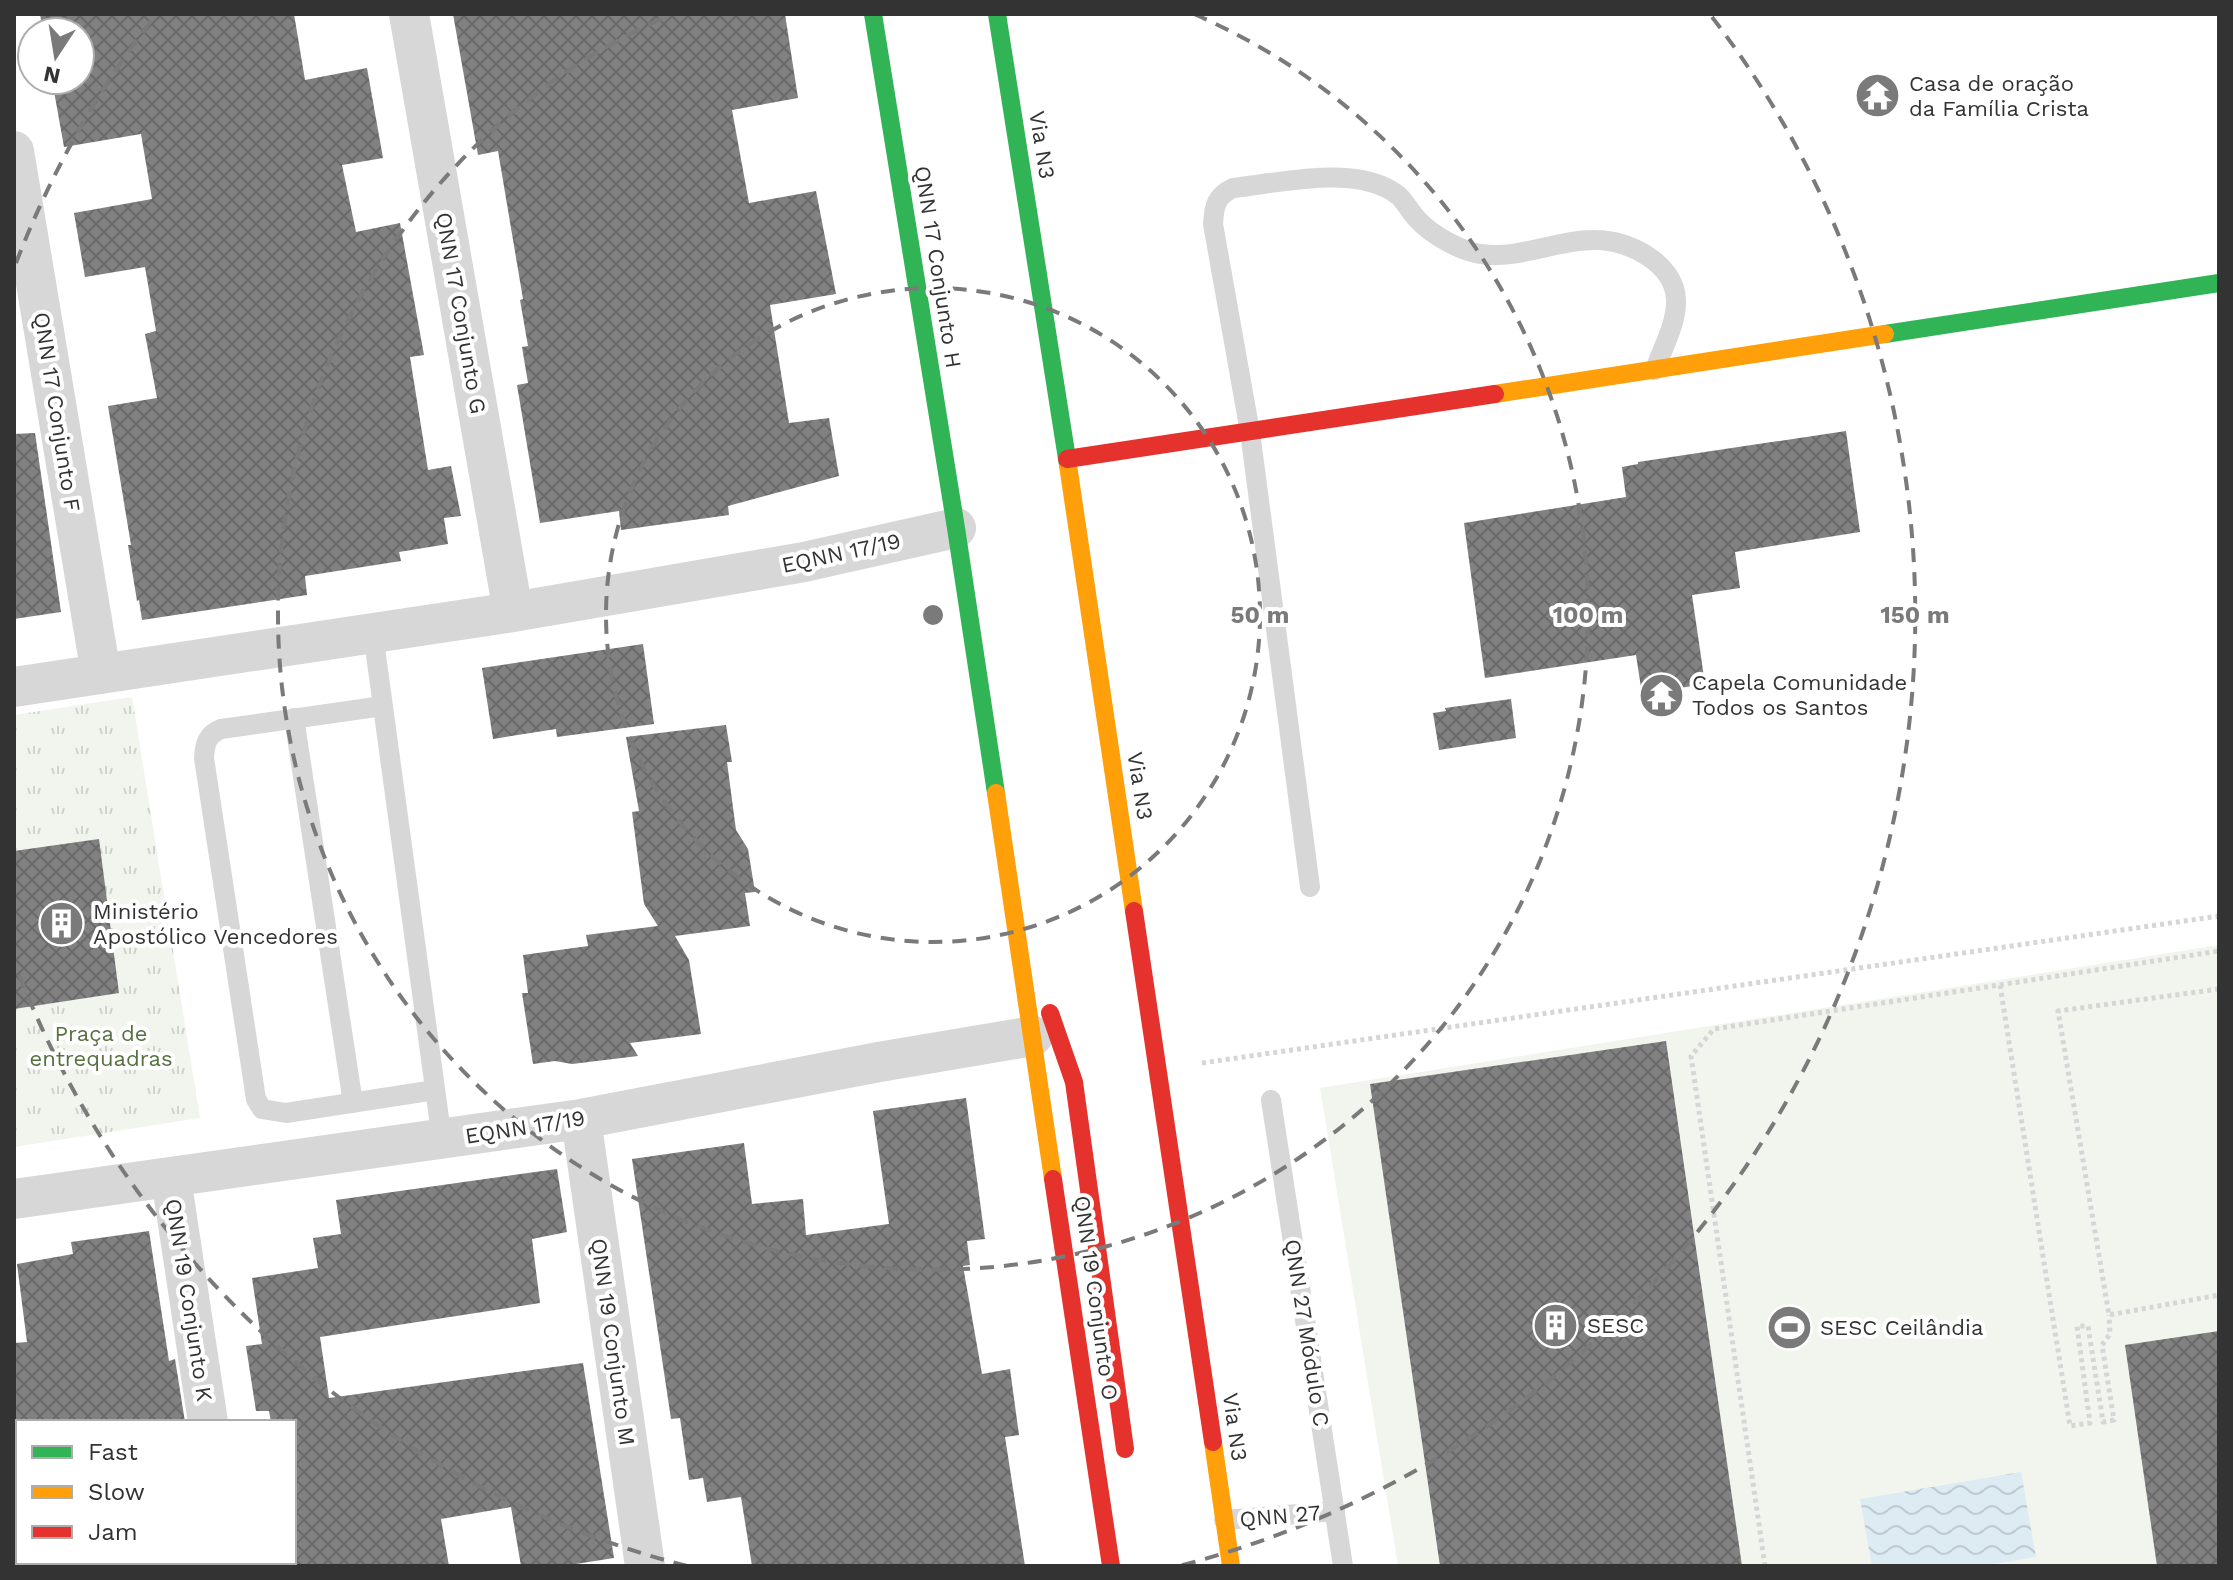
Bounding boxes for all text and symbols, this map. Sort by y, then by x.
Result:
north arrow [16,16,96,96]
text: N [41,61,63,89]
place label: Casa de oração da Família Crista [1909,71,2089,121]
temple icon: Casa de oração da Família Crista [1854,72,1902,120]
street label: Via N3 [1024,109,1060,181]
street label: QNN 17 Conjunto H [910,164,966,370]
street label: QNN 17 Conjunto G [431,210,491,416]
street label: QNN 17 Conjunto F [29,310,85,514]
street label: EQNN 17/19 [779,528,903,578]
centre of rings [919,601,947,629]
text: 50 m [1231,601,1289,629]
text: 100 m [1553,601,1623,629]
text: 150 m [1880,601,1950,629]
place label: Capela Comunidade Todos os Santos [1692,670,1907,720]
temple icon: Capela Comunidade Todos os Santos [1637,671,1685,719]
street label: Via N3 [1122,750,1158,822]
place label: Ministério Apostólico Vencedores [93,899,338,949]
building icon: Ministério Apostólico Vencedores [38,900,86,948]
park label: Praça de entrequadras [29,1021,173,1071]
street label: EQNN 17/19 [463,1105,587,1149]
street label: QNN 19 Conjunto O [1069,1194,1123,1402]
street label: QNN 19 Conjunto K [161,1197,217,1403]
street label: QNN 19 Conjunto M [586,1237,640,1447]
street label: QNN 27 Módulo C [1280,1237,1334,1429]
building icon: SESC [1532,1301,1580,1349]
sports icon: SESC Ceilândia [1765,1303,1813,1351]
place label: SESC [1587,1313,1644,1338]
place label: SESC Ceilândia [1820,1315,1983,1340]
street label: Via N3 [1218,1391,1252,1463]
legend [16,1420,296,1564]
text: Fast [88,1438,138,1466]
text: Slow [88,1478,145,1506]
street label: QNN 27 [1239,1500,1321,1532]
text: Jam [88,1518,138,1546]

